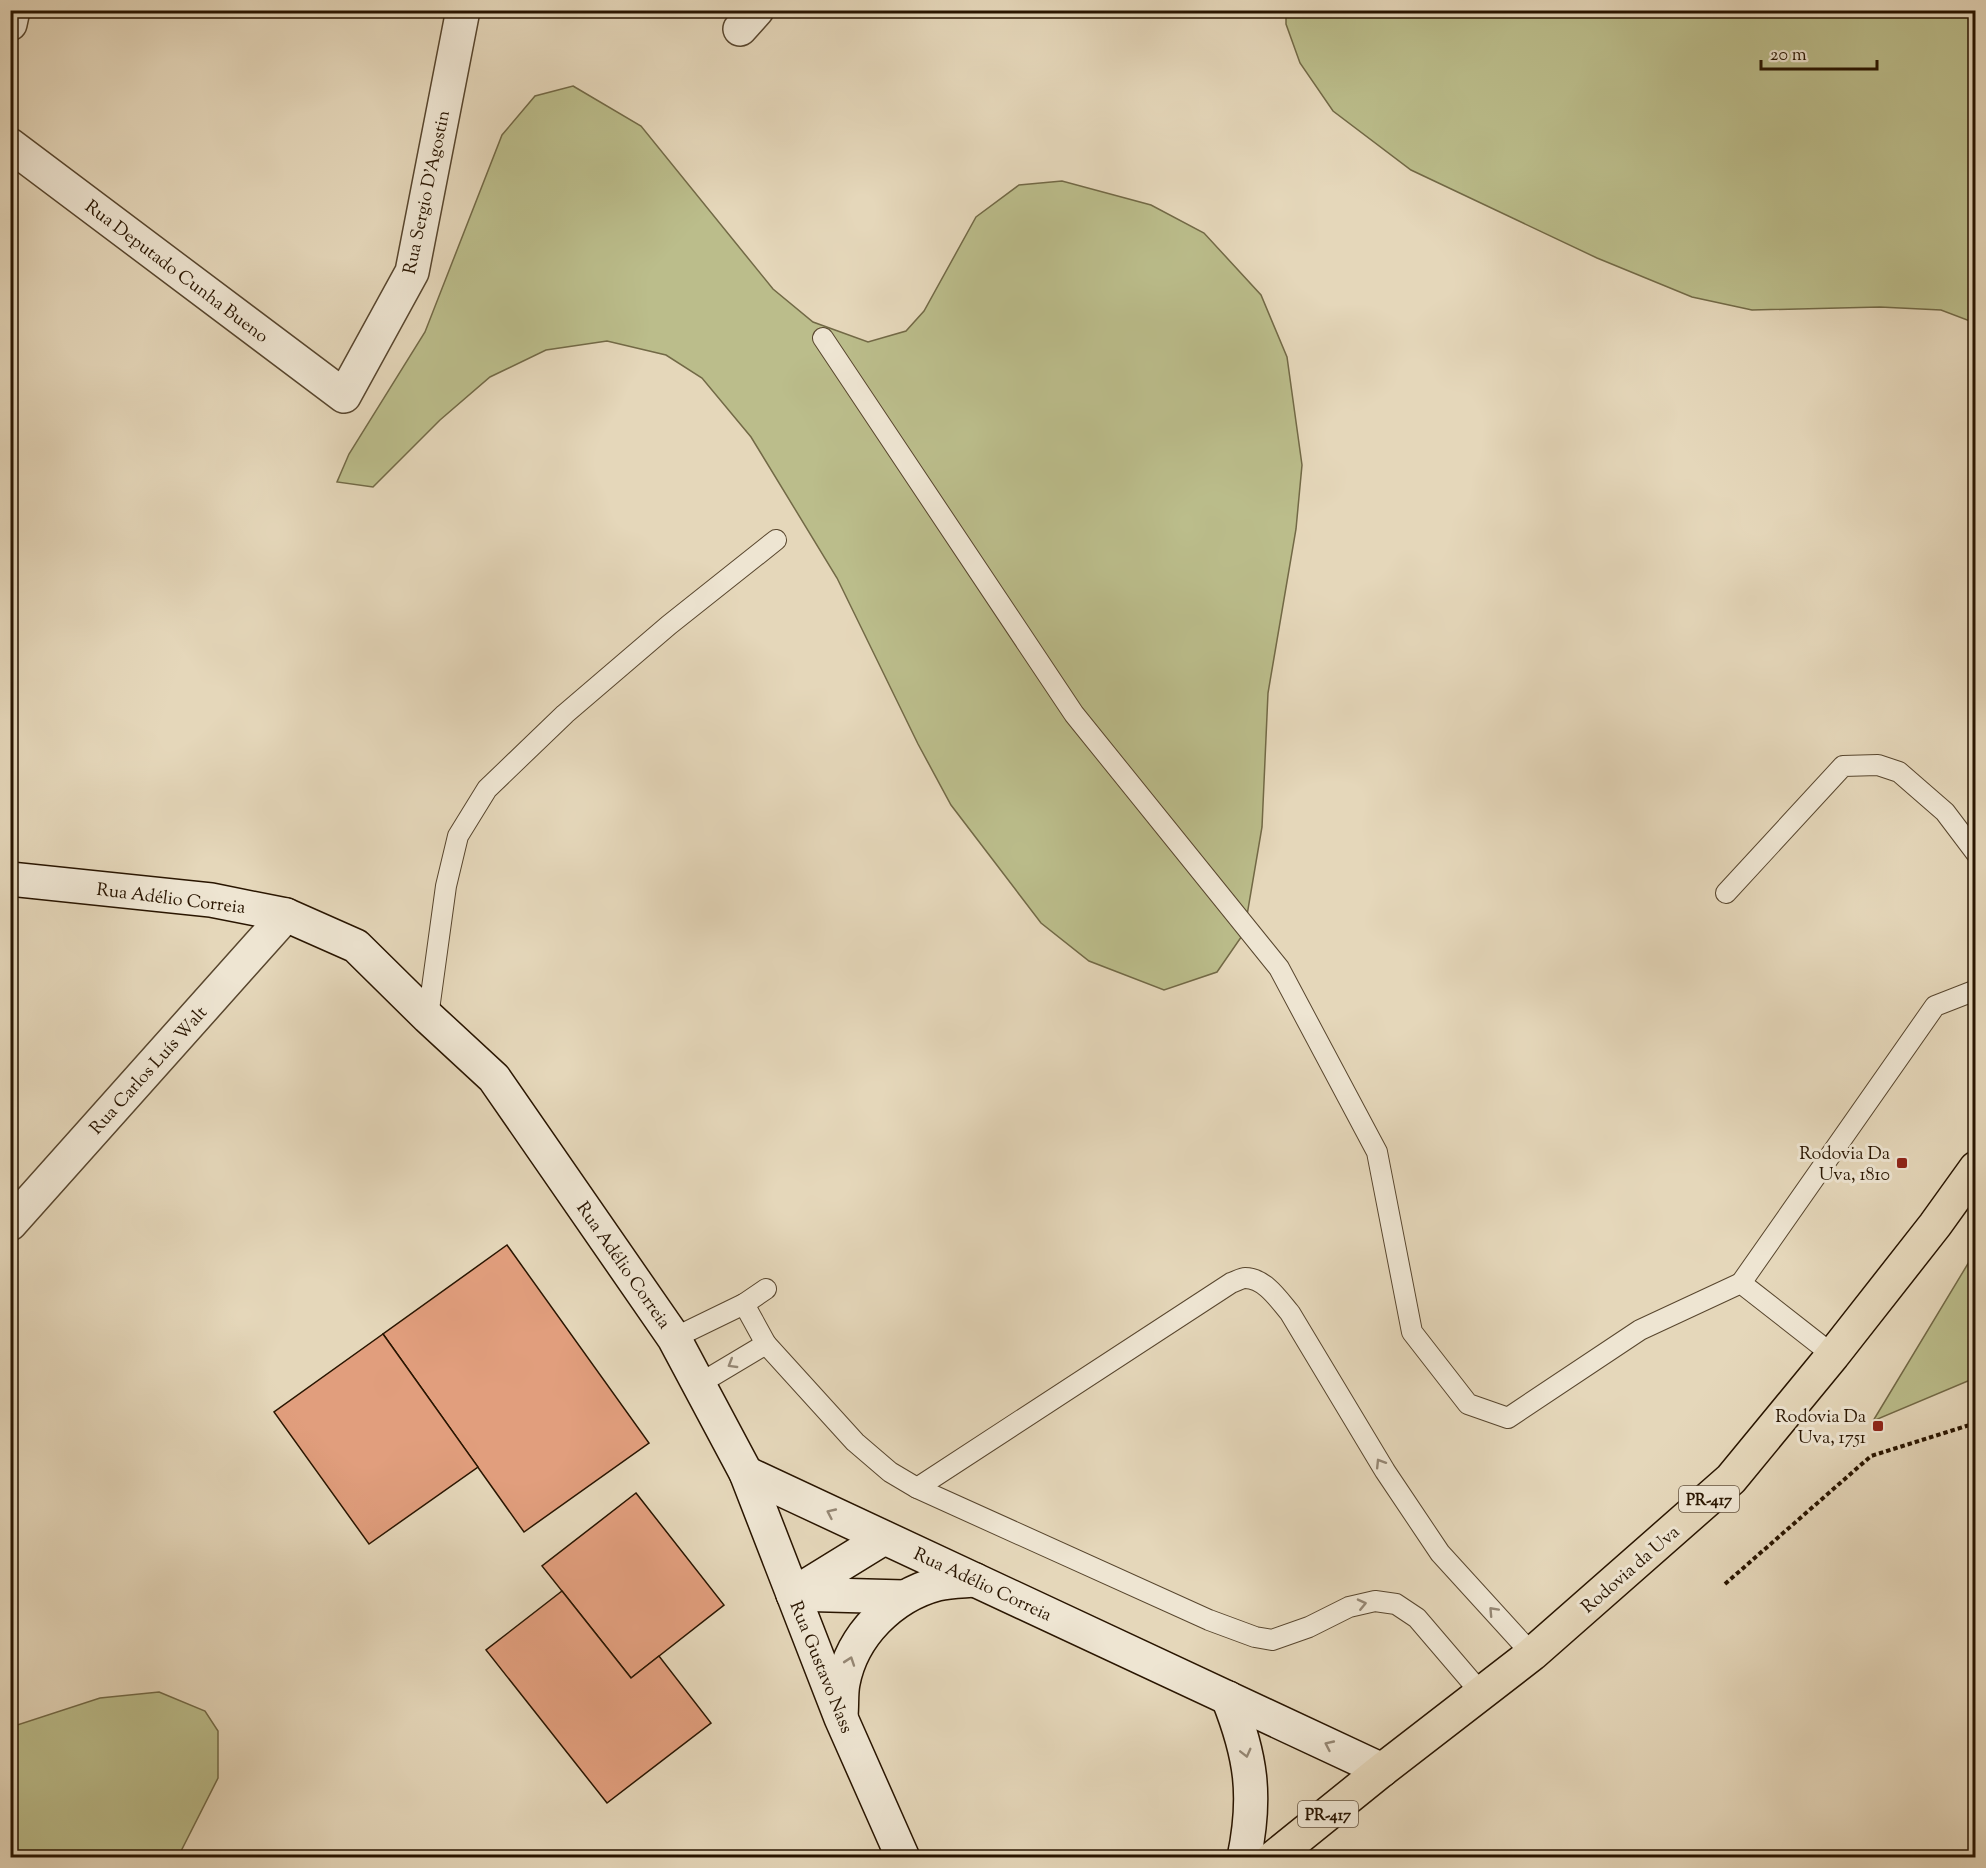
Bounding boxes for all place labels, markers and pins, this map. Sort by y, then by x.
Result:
place label: Rodovia Da Uva, 1810 [1799,1142,1890,1189]
marker: Rodovia Da Uva, 1810 [1895,1156,1909,1170]
place label: Rodovia Da Uva, 1751 [1775,1405,1866,1452]
marker: Rodovia Da Uva, 1751 [1871,1419,1885,1433]

